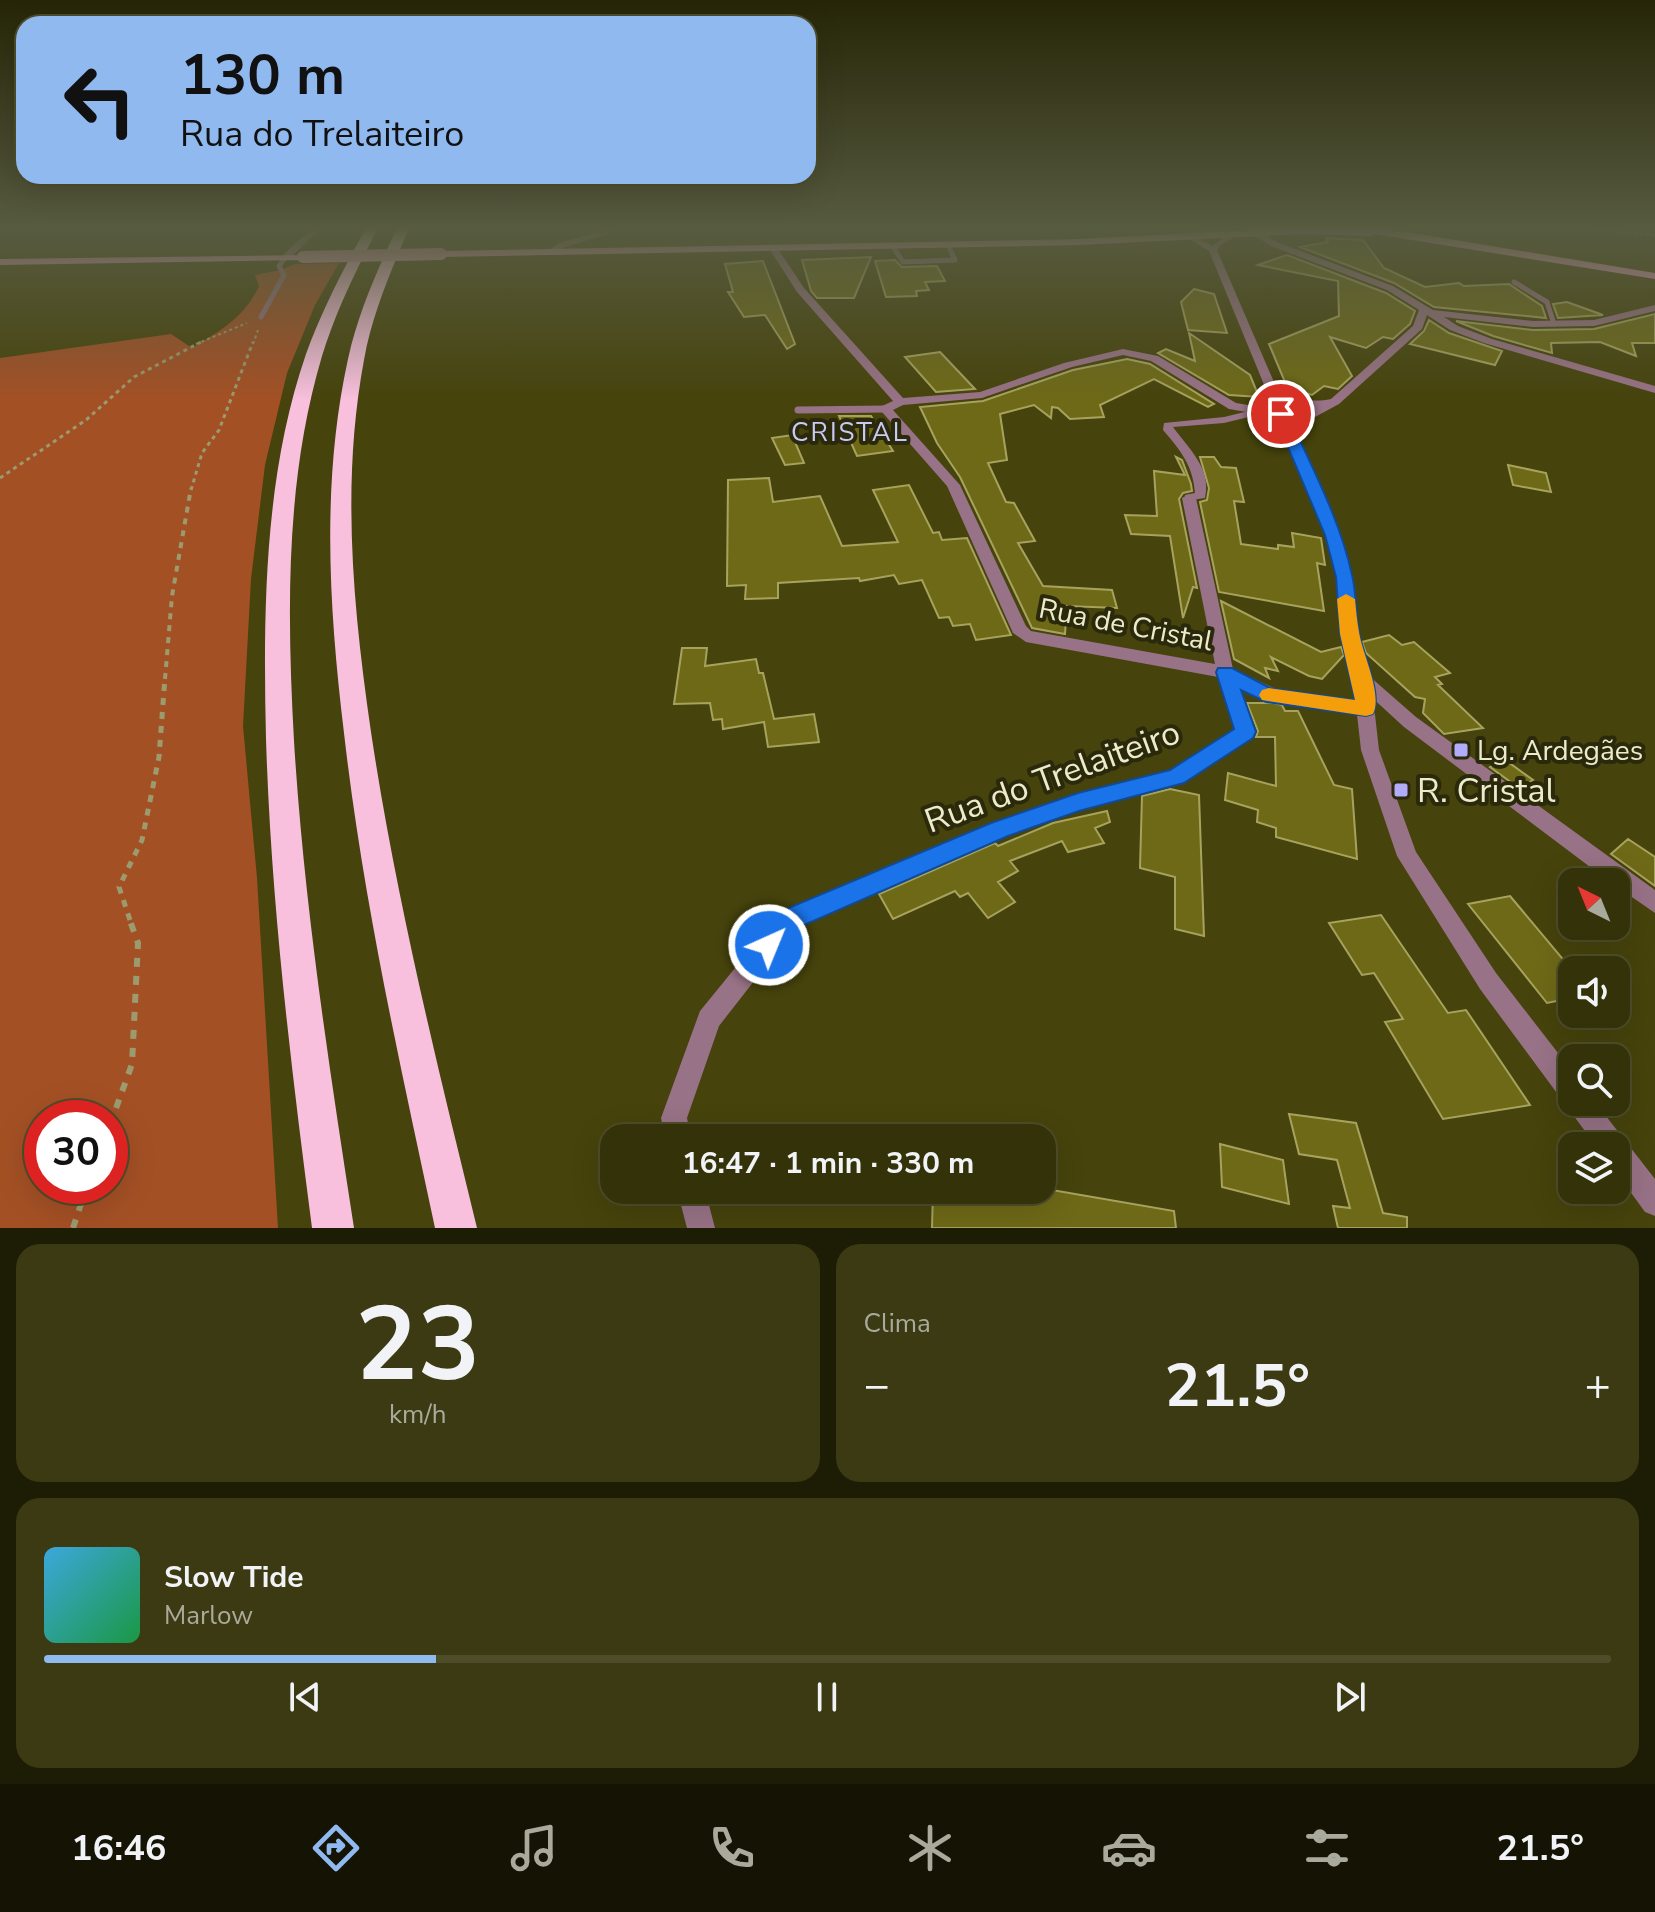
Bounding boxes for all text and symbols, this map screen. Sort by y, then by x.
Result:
text: 130 m [180,37,345,114]
icon: left [48,48,152,152]
text: Rua do Trelaiteiro [180,110,464,159]
pin [1247,380,1315,448]
icon: arrive [1259,392,1303,436]
district label: CRISTAL [791,415,909,450]
street label: Rua de Cristal [1036,589,1217,661]
street label: Rua do Trelaiteiro [918,709,1186,844]
place label: Lg. Ardegães [1477,732,1643,770]
marker: Lg. Ardegães [1452,741,1470,759]
place label: R. Cristal [1417,768,1556,814]
marker: R. Cristal [1392,781,1410,799]
north arrow [1558,868,1630,940]
map controls [1558,868,1630,1204]
position arrow [727,903,811,987]
button: sound [1558,956,1630,1028]
button: search [1558,1044,1630,1116]
speed limit sign: 30 [24,1100,128,1204]
button: layers [1558,1132,1630,1204]
text: 16:47 · 1 min · 330 m [682,1143,974,1184]
text: 23 [355,1274,480,1416]
text: Clima [864,1306,931,1341]
text: 21.5° [1164,1345,1310,1427]
text: − [864,1356,890,1416]
text: + [1585,1356,1611,1416]
text: km/h [389,1397,446,1432]
text: Slow Tide [164,1557,304,1598]
text: Marlow [164,1598,253,1633]
icon: previous [283,1675,327,1719]
icon: pause [805,1675,849,1719]
icon: next [1328,1675,1372,1719]
icon: directions [308,1820,364,1876]
icon: music [506,1820,562,1876]
icon: phone [704,1820,760,1876]
icon: climate [902,1820,958,1876]
icon: car [1101,1820,1157,1876]
icon: filters [1299,1820,1355,1876]
text: 16:46 [71,1824,166,1873]
text: 21.5° [1497,1824,1584,1873]

